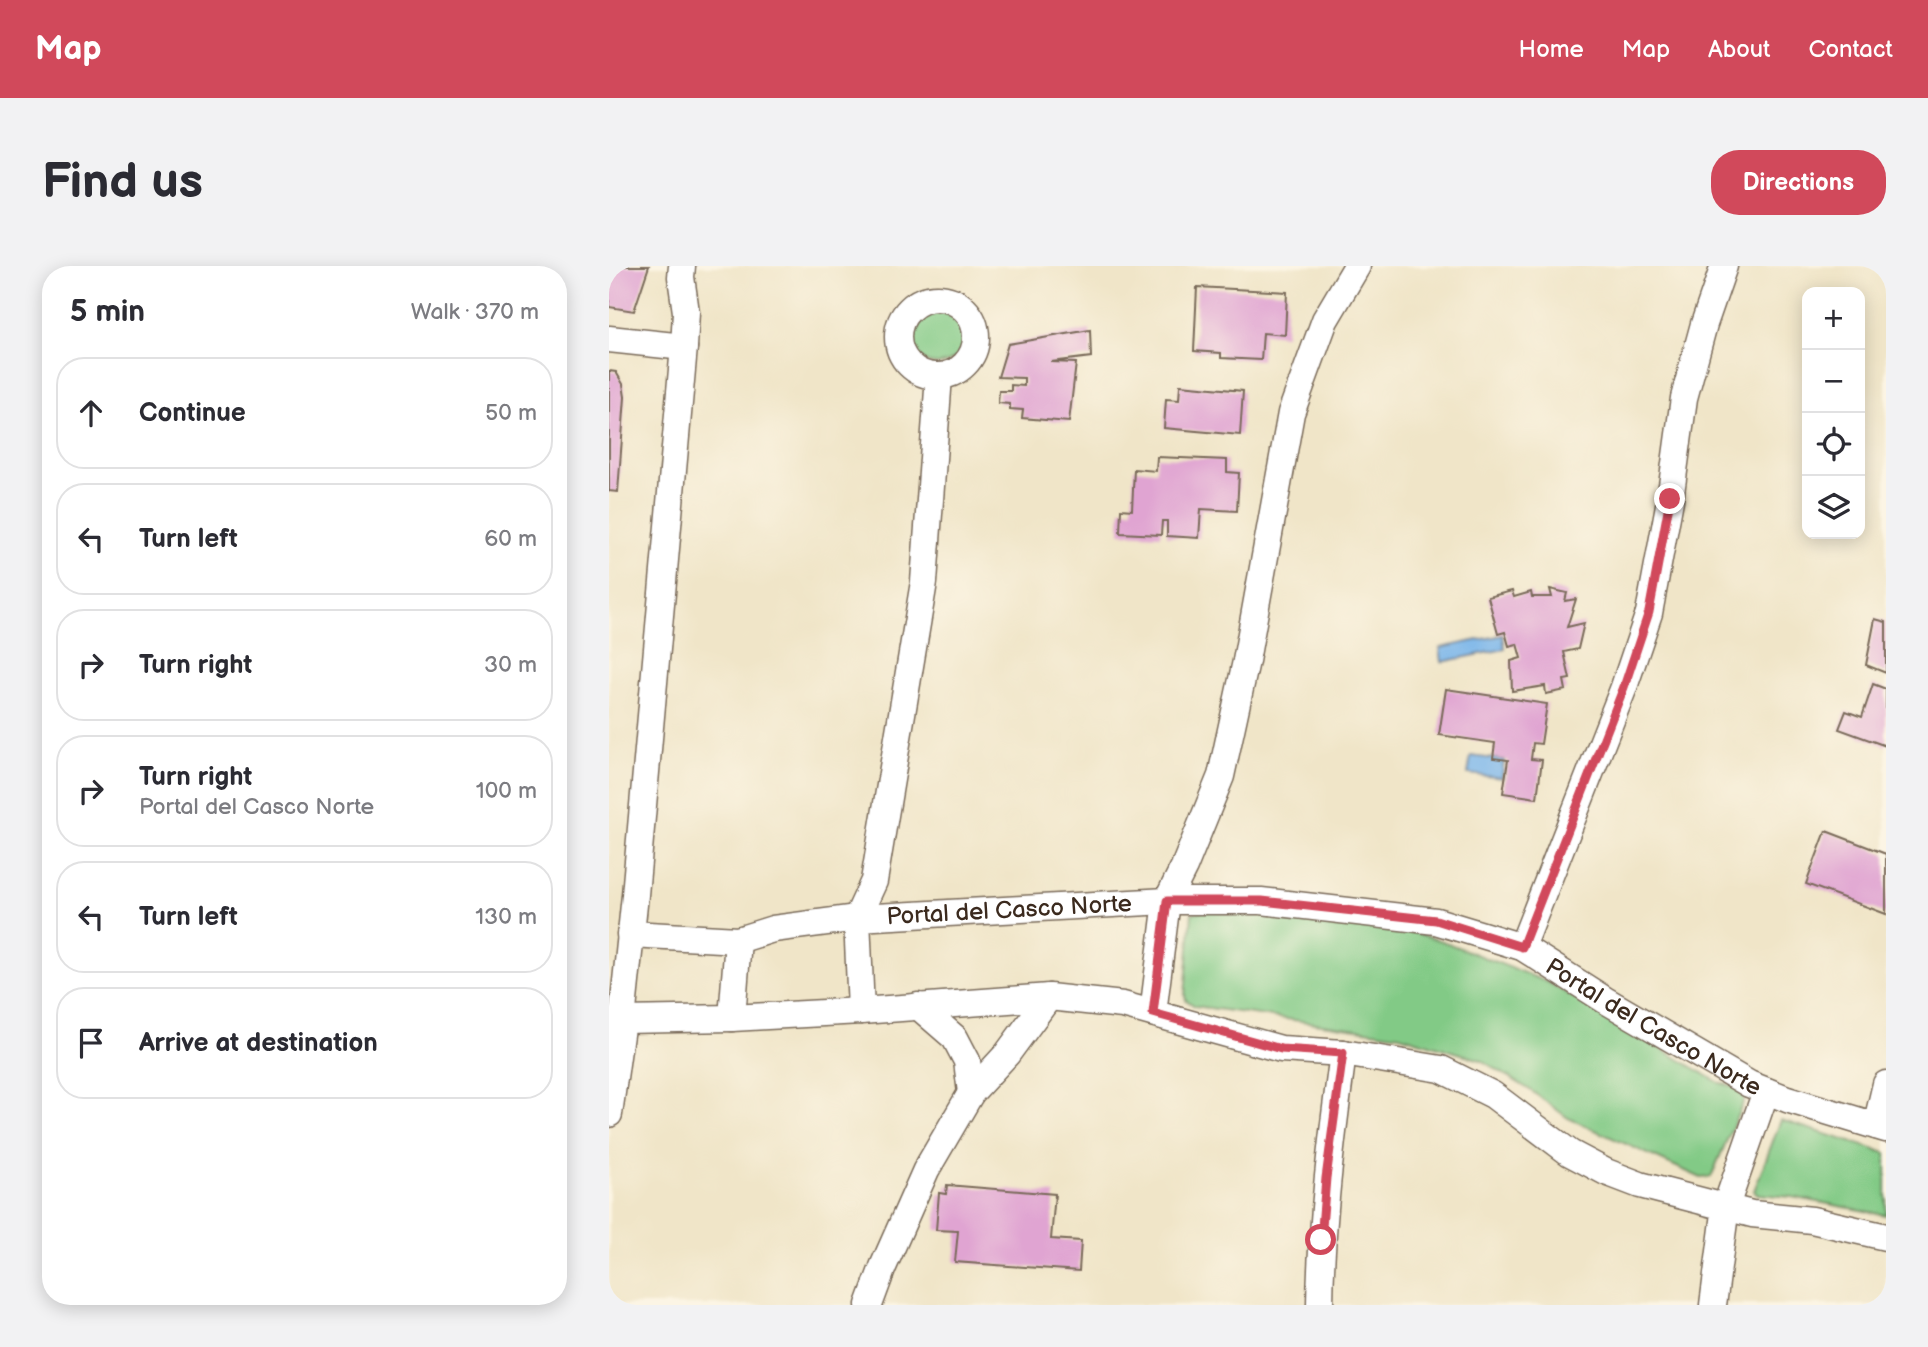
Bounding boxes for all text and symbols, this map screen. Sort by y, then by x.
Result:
text: Map [35,29,101,69]
text: Home [1519,35,1584,64]
text: Map [1622,35,1670,64]
text: About [1708,35,1770,64]
text: Contact [1808,35,1893,64]
button: Directions [1711,150,1886,215]
text: Find us [42,153,203,212]
map controls [1802,287,1865,539]
button: + [1802,287,1865,350]
text: 5 min [70,294,145,330]
text: Walk · 370 m [411,298,539,326]
button: − [1802,350,1865,413]
icon: ahead [72,394,110,432]
text: Continue [139,398,246,429]
text: 50 m [485,399,537,427]
button: locate [1802,413,1865,476]
button: layers [1802,476,1865,539]
route end [1654,483,1685,514]
icon: left [72,520,110,558]
text: Turn left [139,524,238,555]
text: 60 m [484,525,537,553]
icon: right [72,646,110,684]
text: Turn right [139,650,252,681]
text: 30 m [484,651,537,679]
text: Turn right [139,762,252,793]
icon: right [72,772,110,810]
text: 100 m [476,777,537,805]
text: Portal del Casco Norte [139,793,374,821]
street label: Portal del Casco Norte [886,889,1133,931]
icon: left [72,898,110,936]
text: Turn left [139,902,238,933]
text: 130 m [475,903,537,931]
street label: Portal del Casco Norte [1540,952,1765,1102]
icon: arrive [72,1024,110,1062]
text: Arrive at destination [139,1028,378,1059]
route start [1305,1224,1336,1255]

